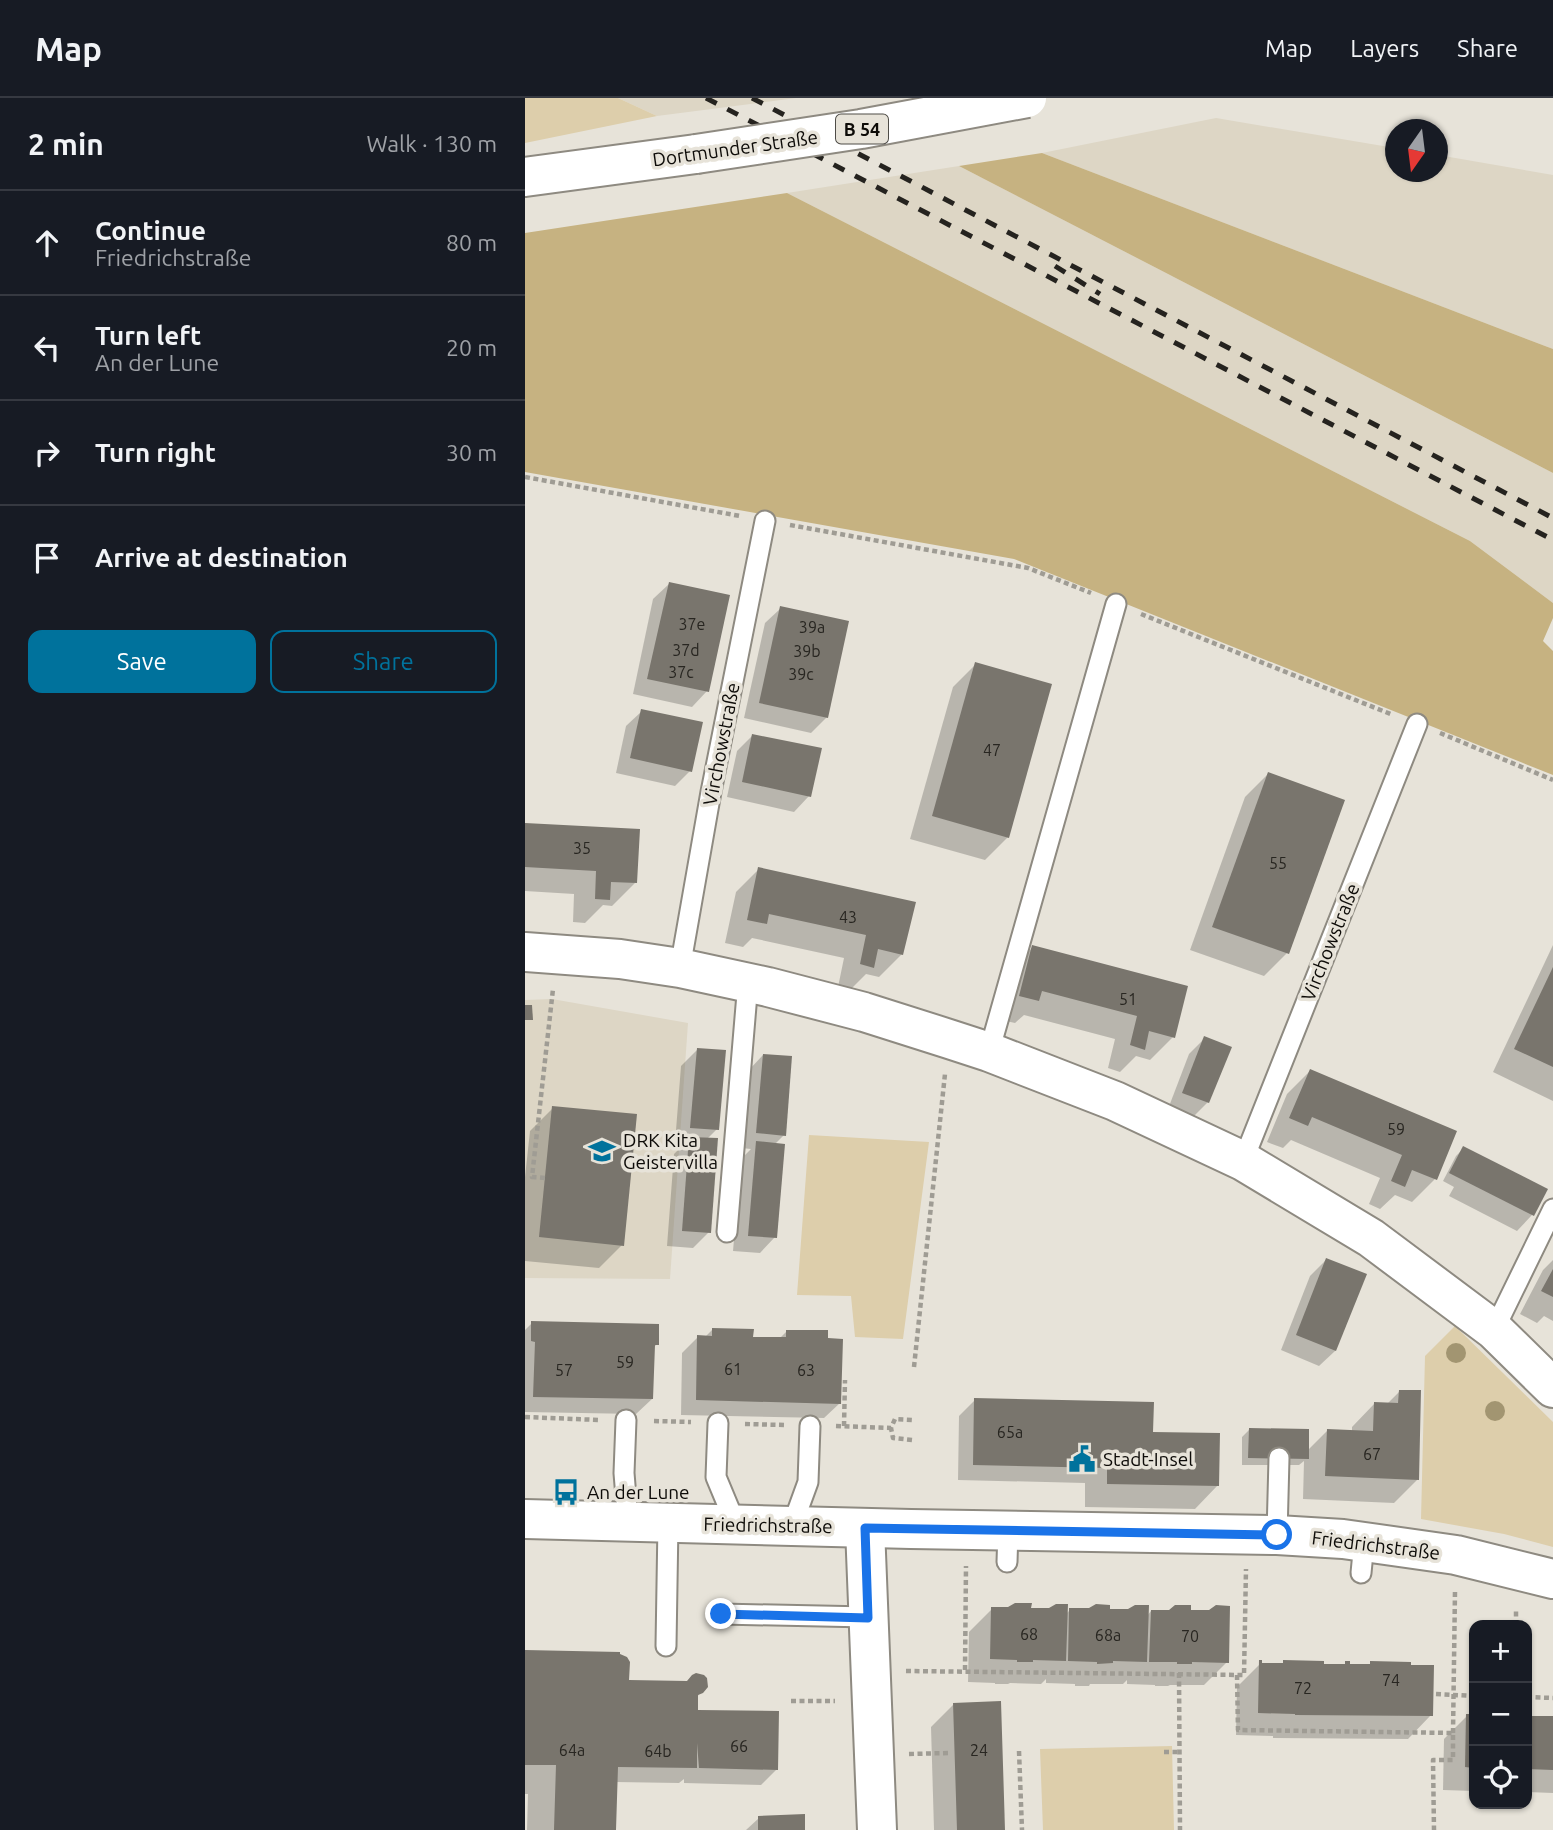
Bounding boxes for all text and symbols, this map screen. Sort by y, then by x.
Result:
text: Map [35,30,102,67]
text: Map [1265,35,1312,62]
text: Layers [1350,35,1419,62]
text: Share [1457,35,1518,62]
road number: B 54 [836,114,888,144]
north arrow [1385,119,1448,182]
street label: Dortmunder Straße [651,126,819,170]
text: 2 min [28,127,104,161]
text: Walk · 130 m [366,131,497,156]
text: Continue [95,216,206,245]
icon: ahead [28,224,66,262]
text: 80 m [446,230,497,255]
text: Friedrichstraße [95,245,251,270]
text: Turn left [95,321,201,350]
icon: left [28,329,66,367]
text: 20 m [446,335,497,360]
text: An der Lune [95,350,219,375]
icon: right [28,434,66,472]
text: Turn right [95,438,216,467]
text: 30 m [446,440,497,465]
icon: arrive [28,539,66,577]
text: Arrive at destination [95,543,348,572]
house number: 37e [679,615,705,633]
house number: 39a [799,618,825,636]
button: Save [28,630,256,693]
button: Share [270,630,497,693]
house number: 37d [672,641,700,659]
house number: 39b [793,642,821,660]
house number: 37c [668,663,694,681]
house number: 39c [788,665,814,683]
street label: Virchowstraße [698,681,744,807]
house number: 47 [983,741,1001,759]
house number: 35 [573,839,591,857]
house number: 55 [1269,854,1287,872]
street label: Virchowstraße [1296,880,1364,1004]
house number: 43 [839,908,857,926]
house number: 51 [1119,990,1137,1008]
house number: 59 [1387,1120,1405,1138]
place label: DRK Kita Geistervilla [623,1129,718,1173]
school or university icon: DRK Kita Geistervilla [587,1136,617,1166]
house number: 59 [616,1353,634,1371]
house number: 61 [724,1360,742,1378]
house number: 57 [555,1361,573,1379]
house number: 63 [797,1361,815,1379]
house number: 65a [997,1423,1023,1441]
public building icon: Stadt-Insel [1067,1444,1097,1474]
house number: 67 [1363,1445,1381,1463]
place label: Stadt-Insel [1103,1448,1193,1470]
bus stop icon: An der Lune [551,1477,581,1507]
place label: An der Lune [587,1481,690,1503]
street label: Friedrichstraße [703,1513,833,1537]
route start [1261,1519,1292,1550]
street label: Friedrichstraße [1311,1526,1441,1564]
route end [705,1598,736,1629]
map controls [1469,1620,1532,1809]
button: + [1469,1620,1532,1683]
house number: 68 [1020,1625,1038,1643]
house number: 68a [1095,1626,1121,1644]
house number: 70 [1181,1627,1199,1645]
house number: 74 [1382,1671,1400,1689]
house number: 72 [1294,1679,1312,1697]
button: − [1469,1683,1532,1746]
house number: 66 [730,1737,748,1755]
house number: 64a [559,1741,585,1759]
house number: 24 [970,1741,988,1759]
house number: 64b [644,1742,672,1760]
button: locate [1469,1746,1532,1809]

